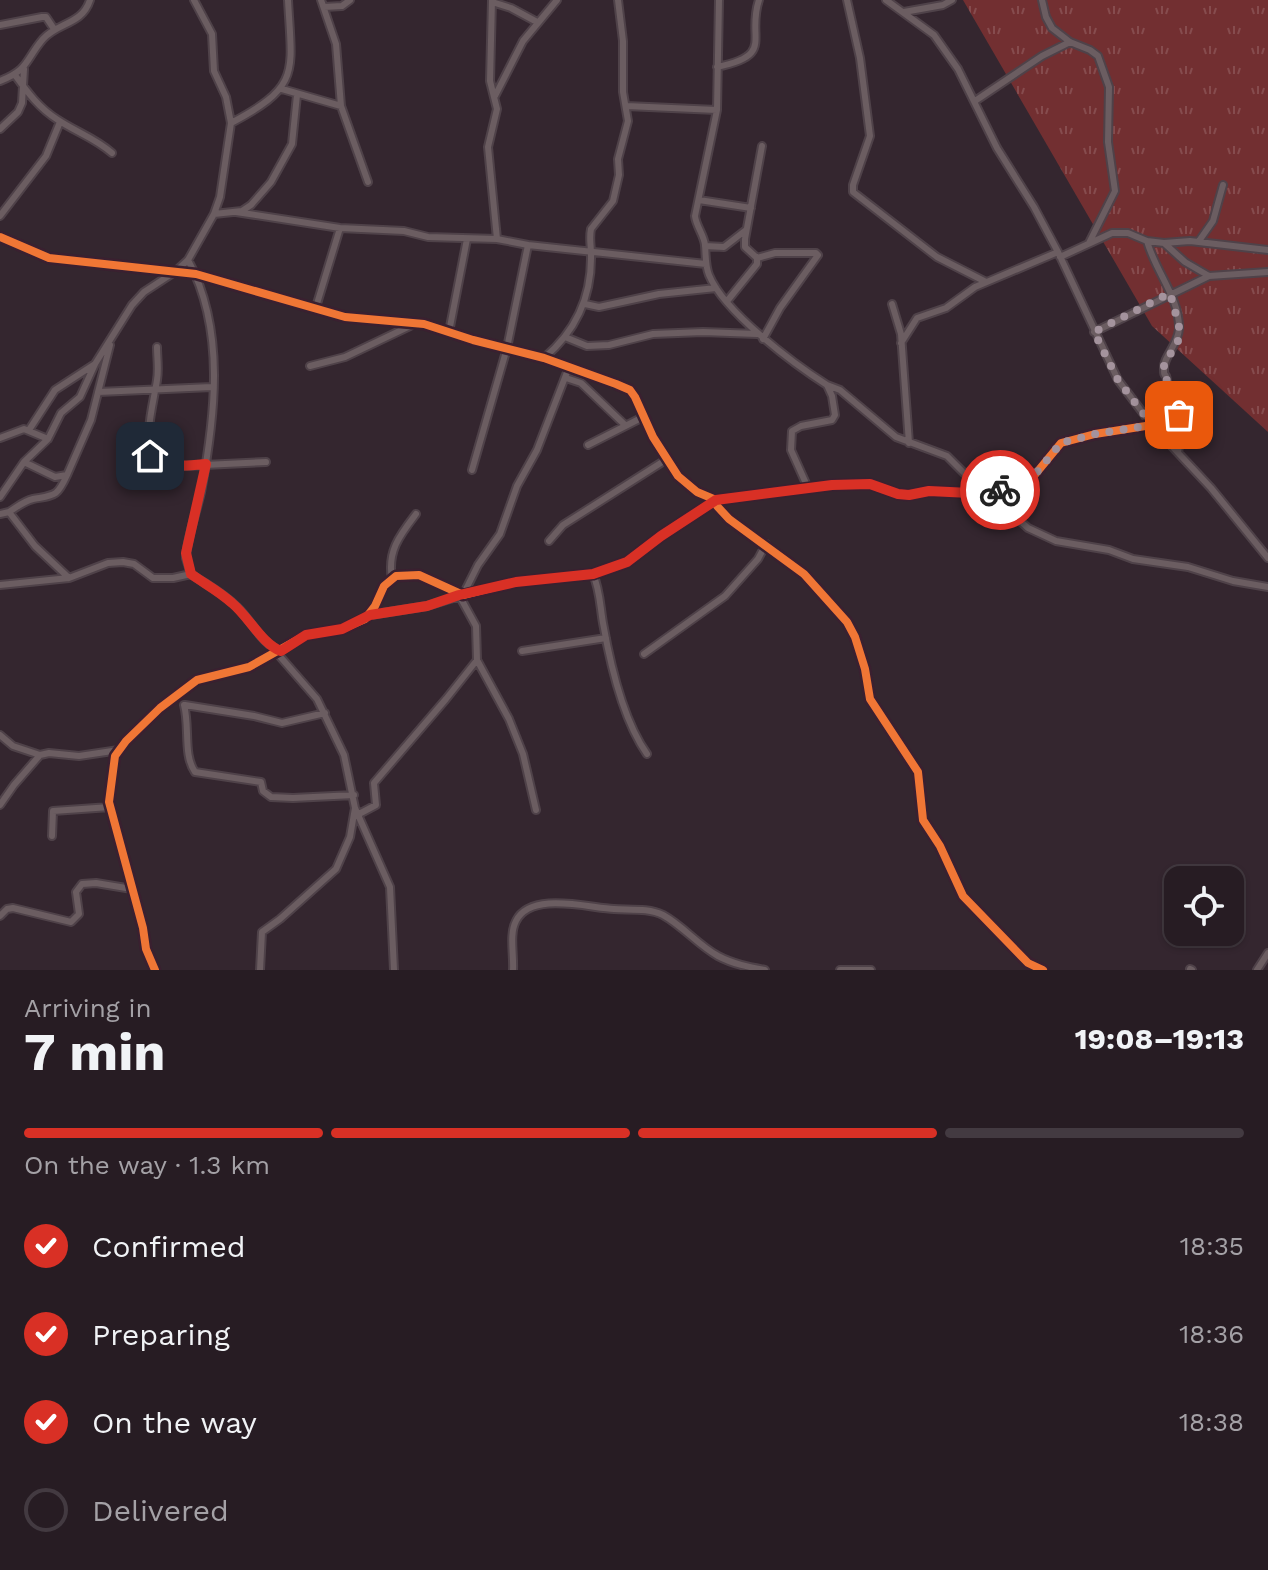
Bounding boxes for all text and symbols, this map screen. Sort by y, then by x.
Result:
pin [1145,381,1213,449]
icon: bag [1157,393,1201,437]
pin [116,422,184,490]
icon: home [128,434,172,478]
courier [960,450,1040,530]
icon: bike [978,468,1022,512]
map controls [1164,866,1244,946]
button: locate [1164,866,1244,946]
text: Arriving in [24,993,152,1023]
text: 19:08–19:13 [1075,1021,1244,1056]
text: 7 min [24,1022,166,1083]
text: On the way · 1.3 km [24,1150,270,1180]
icon: check [24,1224,68,1268]
text: Confirmed [92,1229,246,1264]
text: 18:35 [1180,1231,1244,1261]
icon: check [24,1312,68,1356]
text: Preparing [92,1317,230,1352]
text: 18:36 [1179,1319,1244,1349]
icon: check [24,1400,68,1444]
text: On the way [92,1405,257,1440]
text: 18:38 [1179,1407,1244,1437]
text: Delivered [92,1493,229,1528]

